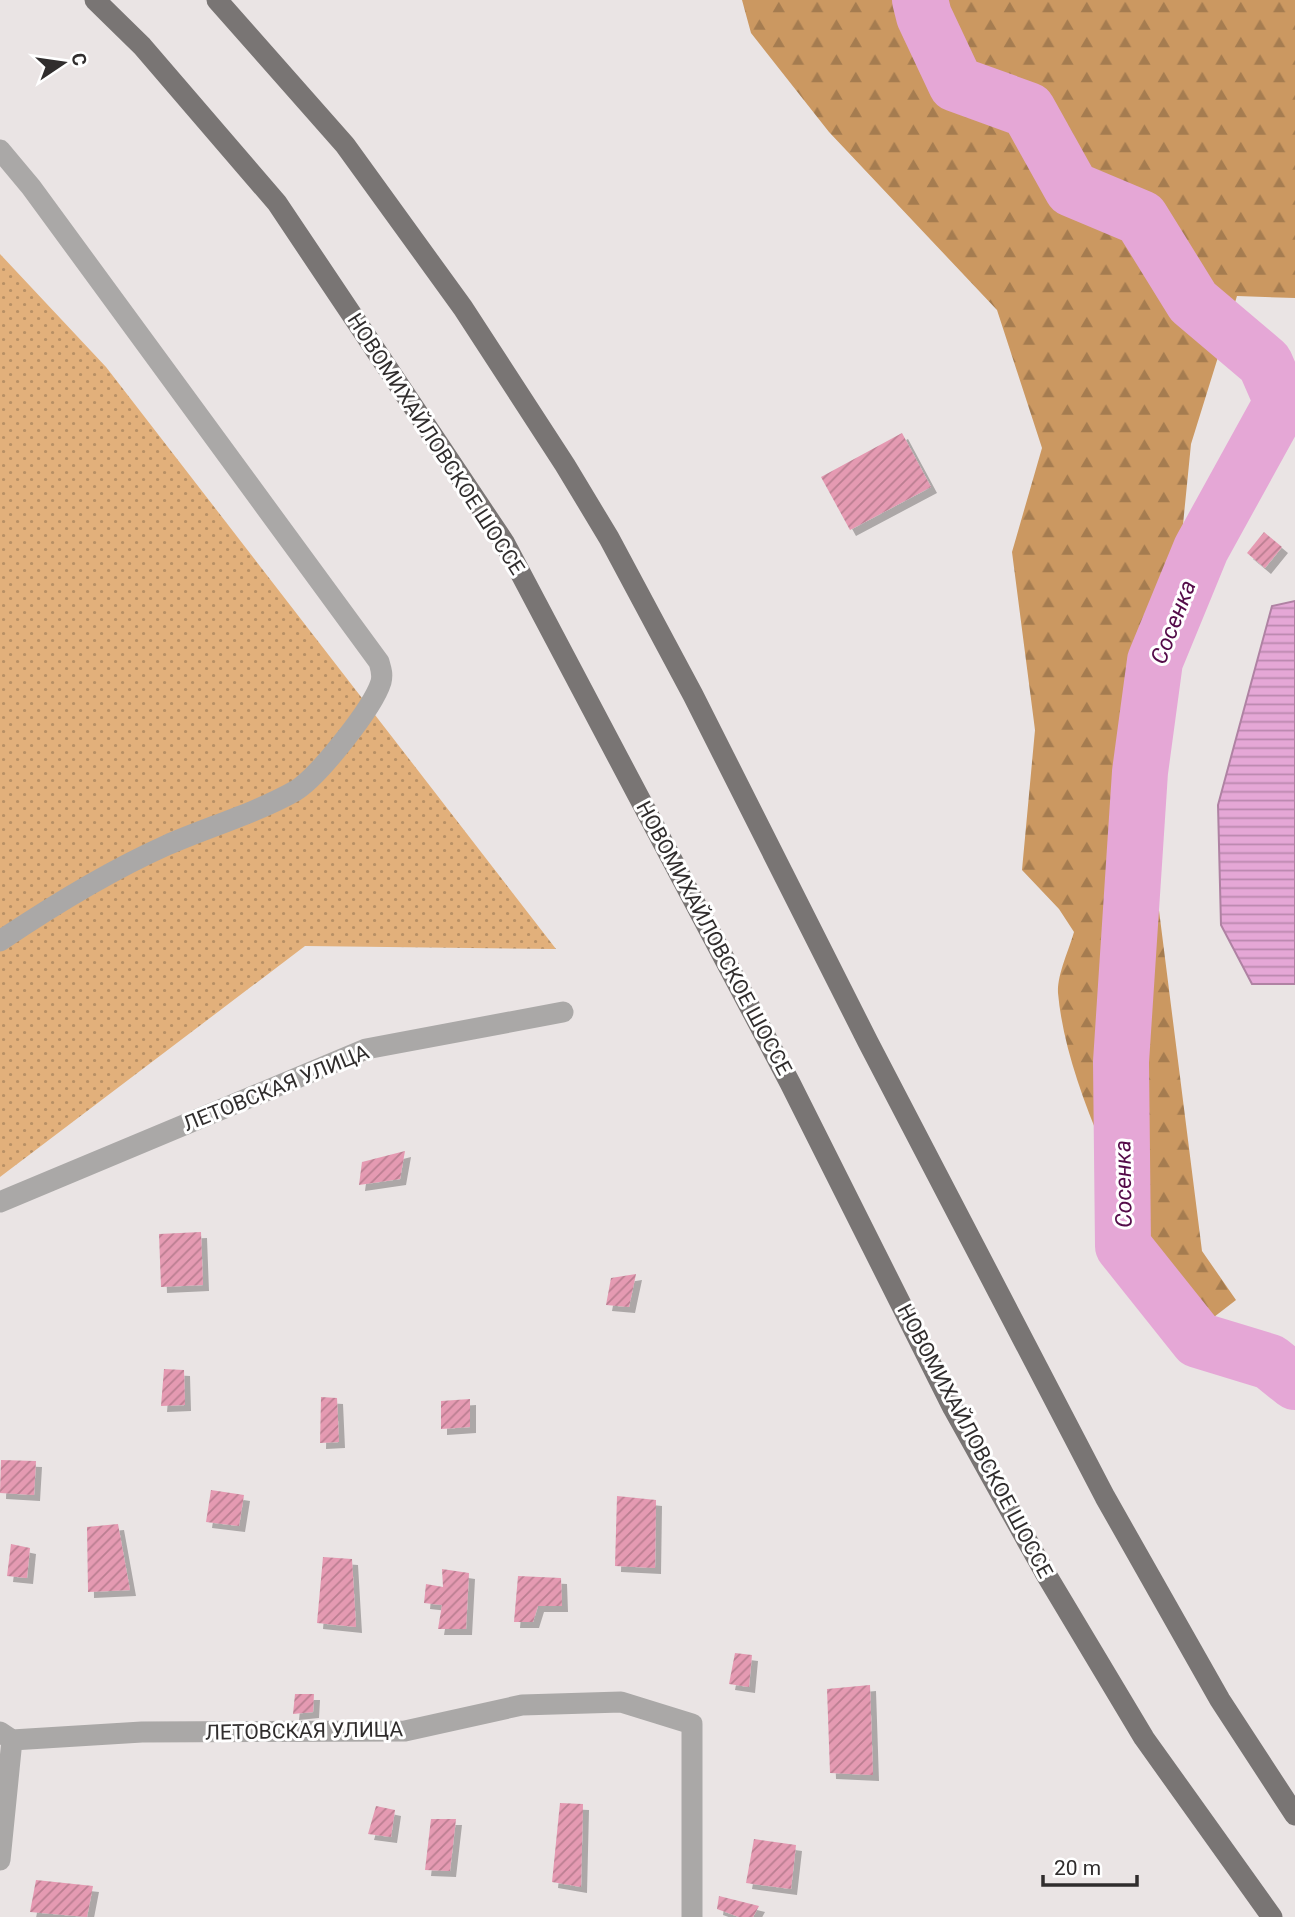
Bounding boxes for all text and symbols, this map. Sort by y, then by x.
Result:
north arrow [28,28,98,98]
text: С [66,51,92,68]
street label: НОВОМИХАЙЛОВСКОЕ ШОССЕ [342,309,530,579]
water label: Сосенка [1145,576,1202,668]
street label: НОВОМИХАЙЛОВСКОЕ ШОССЕ [631,797,797,1079]
street label: ЛЕТОВСКАЯ УЛИЦА [180,1040,373,1136]
water label: Сосенка [1109,1140,1138,1228]
street label: НОВОМИХАЙЛОВСКОЕ ШОССЕ [892,1300,1058,1582]
street label: ЛЕТОВСКАЯ УЛИЦА [205,1717,403,1745]
scale bar [1043,1843,1138,1887]
text: 20 m [1054,1856,1101,1880]

